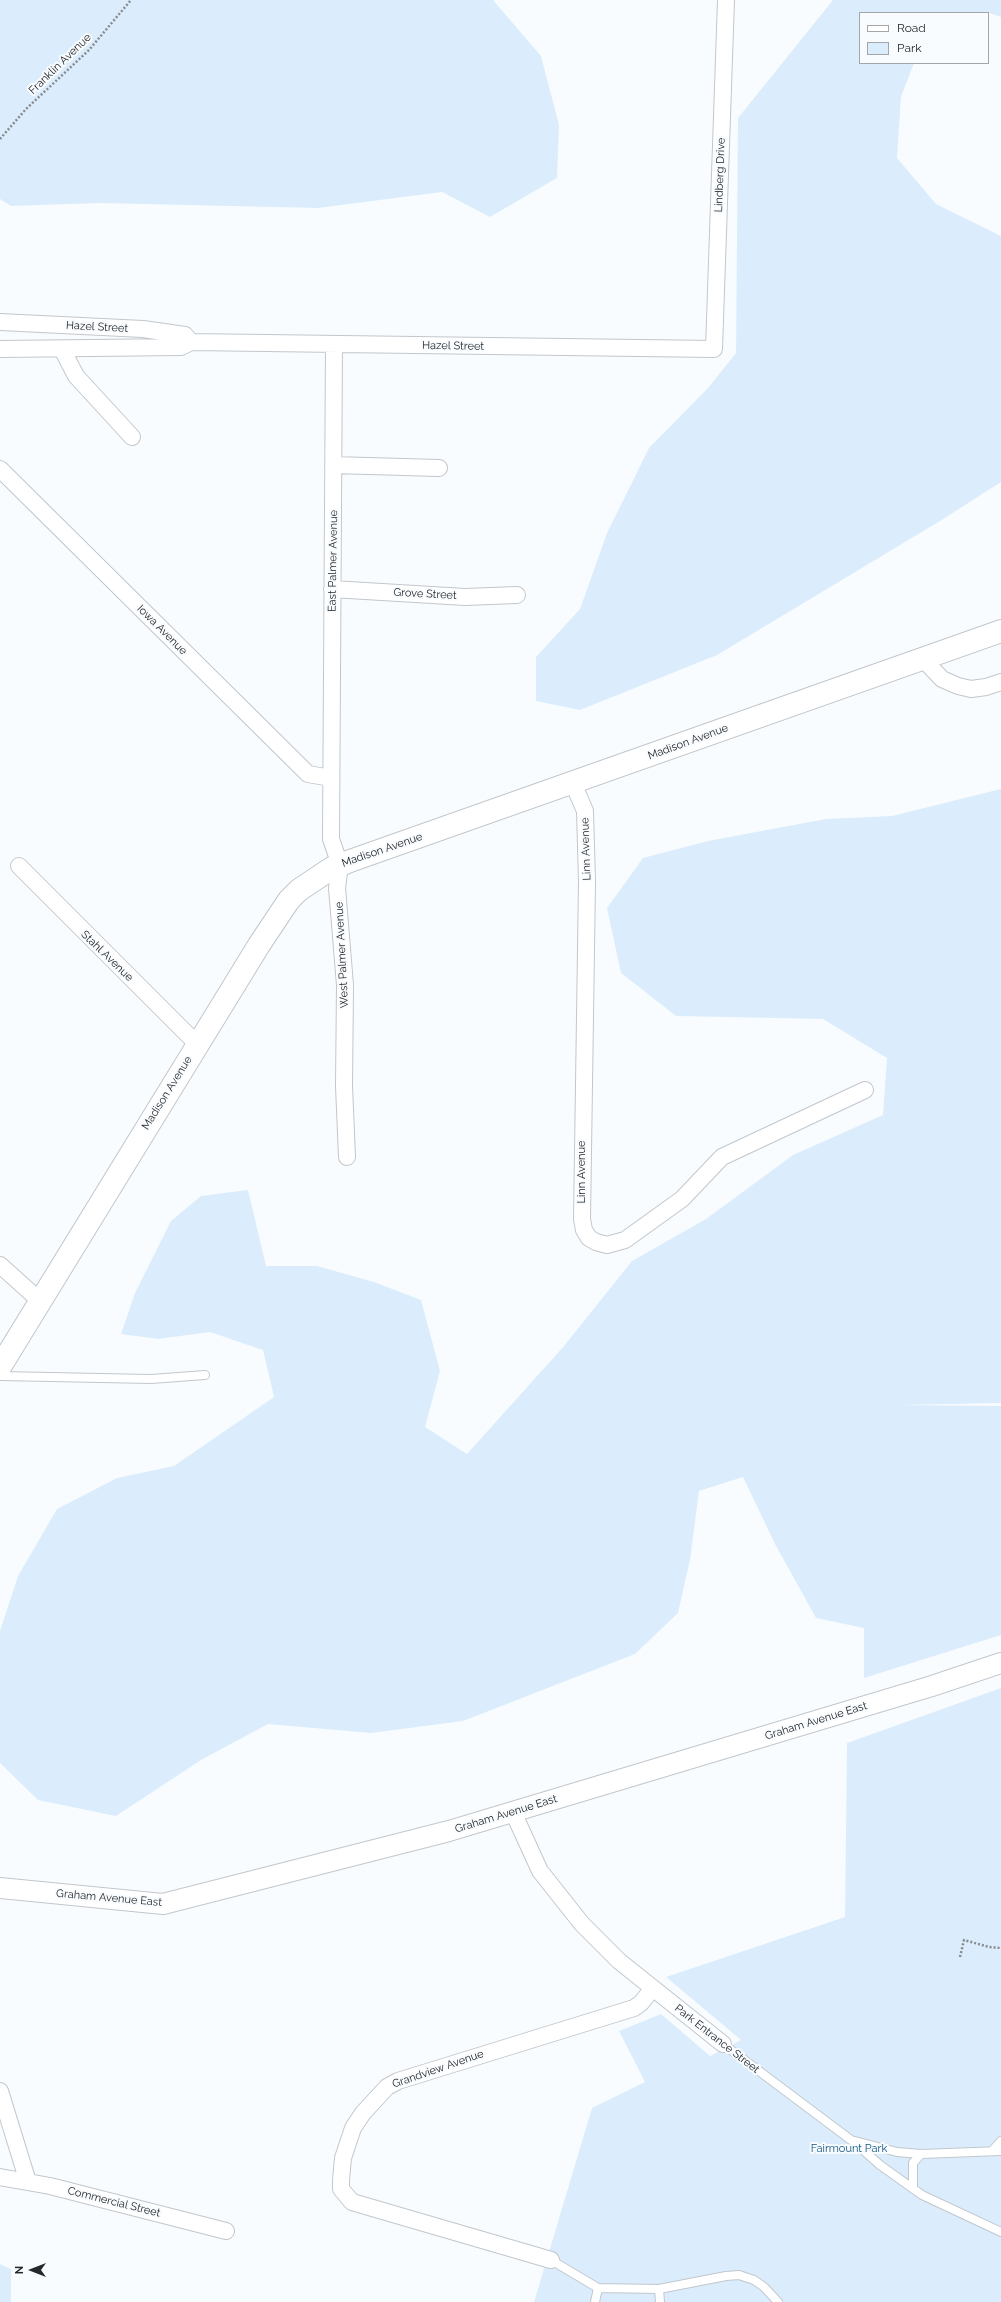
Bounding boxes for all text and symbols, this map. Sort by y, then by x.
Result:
legend [859,12,989,64]
text: Road [897,21,926,35]
street label: Franklin Avenue [26,31,94,97]
text: Park [897,41,922,55]
street label: Lindberg Drive [712,137,728,213]
street label: Hazel Street [66,319,128,335]
street label: Hazel Street [422,339,484,353]
street label: East Palmer Avenue [326,510,340,612]
street label: Grove Street [393,586,457,602]
street label: Iowa Avenue [134,602,190,658]
street label: Madison Avenue [646,721,730,763]
street label: Linn Avenue [578,817,594,881]
street label: Madison Avenue [340,830,424,870]
street label: West Palmer Avenue [333,901,351,1009]
street label: Stahl Avenue [78,928,136,984]
street label: Madison Avenue [139,1054,195,1132]
street label: Linn Avenue [575,1140,589,1204]
street label: Graham Avenue East [763,1699,869,1743]
street label: Graham Avenue East [453,1792,559,1836]
street label: Graham Avenue East [56,1887,162,1909]
street label: Park Entrance Street [672,2002,762,2076]
street label: Grandview Avenue [391,2047,485,2091]
park label: Fairmount Park [811,2142,887,2156]
street label: Commercial Street [66,2184,162,2220]
north arrow [12,2250,52,2290]
text: N [13,2266,26,2274]

